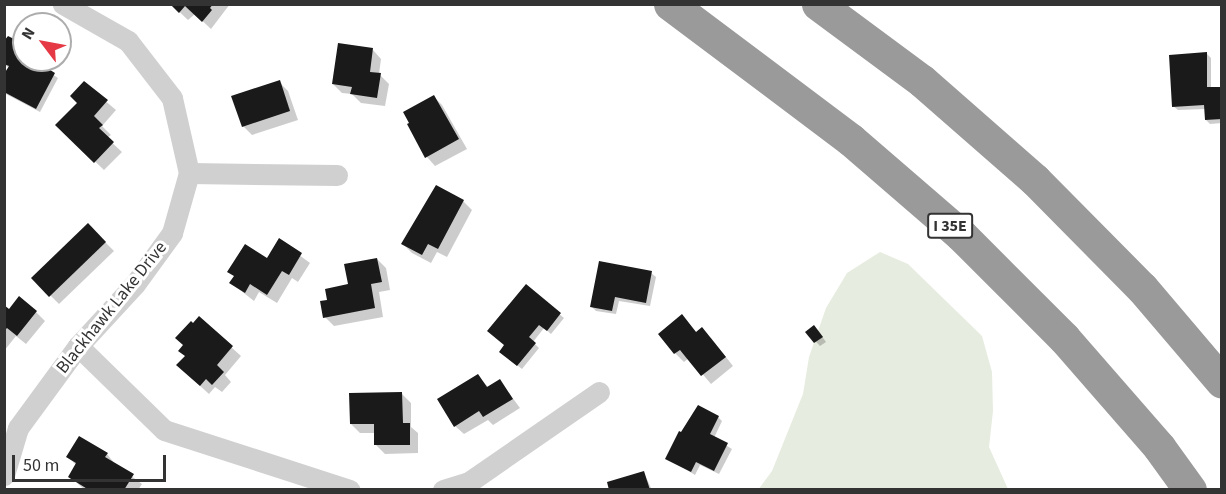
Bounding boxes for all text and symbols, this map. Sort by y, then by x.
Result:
north arrow [12,12,72,72]
text: N [16,23,41,44]
road number: I 35E [926,213,974,239]
street label: Blackhawk Lake Drive [52,238,172,378]
scale bar [15,443,170,481]
text: 50 m [23,453,59,478]

